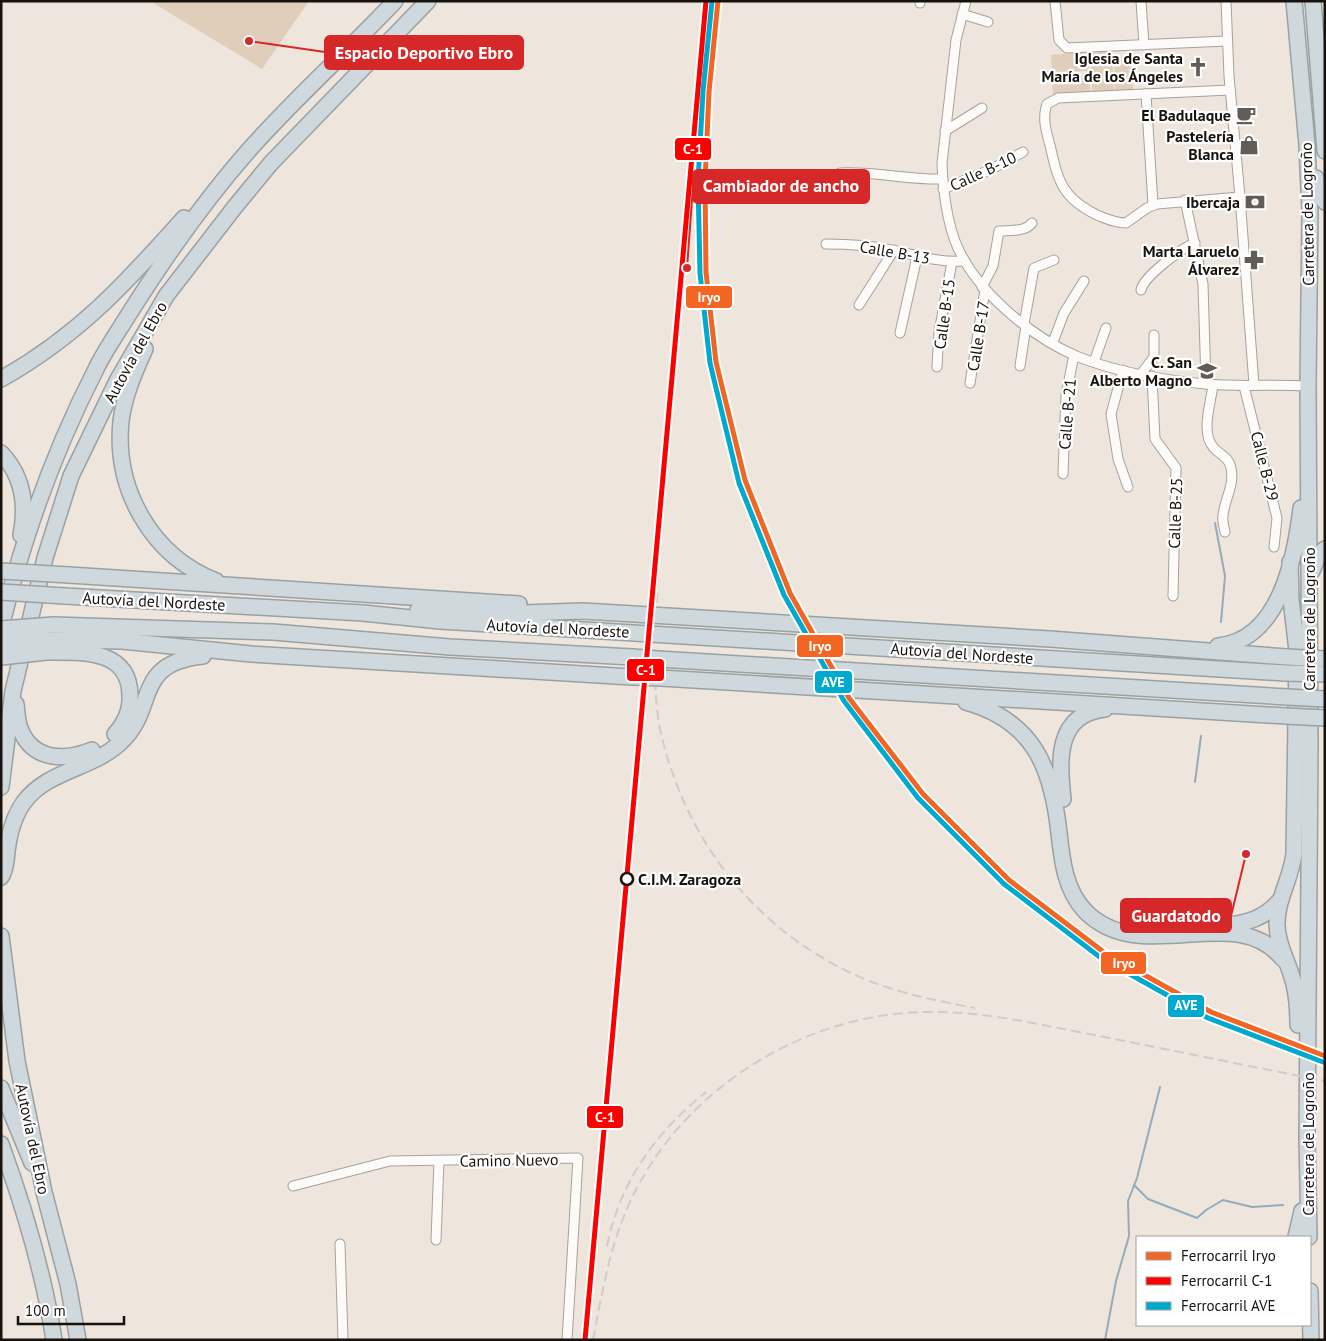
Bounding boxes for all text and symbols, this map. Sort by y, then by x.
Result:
callout: Espacio Deportivo Ebro [325,36,523,69]
text: Espacio Deportivo Ebro [335,41,514,64]
place label: Iglesia de Santa María de los Ángeles [1041,48,1183,86]
church icon: Iglesia de Santa María de los Ángeles [1187,56,1209,78]
cafe icon: El Badulaque [1235,104,1257,126]
place label: El Badulaque [1141,105,1231,125]
place label: Pastelería Blanca [1166,126,1234,164]
shop icon: Pastelería Blanca [1238,134,1260,156]
line badge: C-1 [674,137,712,161]
text: C-1 [683,140,703,158]
street label: Carretera de Logroño [1296,142,1318,286]
street label: Calle B-10 [947,147,1020,195]
callout: Cambiador de ancho [693,170,869,203]
text: Cambiador de ancho [703,174,860,197]
bank icon: Ibercaja [1244,191,1266,213]
place label: Ibercaja [1186,192,1240,212]
street label: Calle B-13 [858,236,932,268]
place label: Marta Laruelo Álvarez [1143,241,1239,279]
pharmacy icon: Marta Laruelo Álvarez [1243,249,1265,271]
street label: Calle B-15 [929,277,959,351]
line badge: Iryo [685,285,733,309]
text: Iryo [697,288,721,306]
street label: Autovía del Ebro [99,298,171,406]
street label: Calle B-17 [963,299,993,373]
place label: C. San Alberto Magno [1090,352,1192,390]
school or university icon: C. San Alberto Magno [1196,360,1218,382]
street label: Calle B-21 [1054,378,1080,450]
street label: Calle B-29 [1247,429,1283,503]
street label: Calle B-25 [1164,477,1186,549]
street label: Carretera de Logroño [1299,547,1319,691]
street label: Autovía del Nordeste [82,587,226,615]
street label: Autovía del Nordeste [486,614,630,642]
line badge: Iryo [796,634,844,658]
text: Iryo [808,637,832,655]
street label: Autovía del Nordeste [890,638,1034,668]
line badge: C-1 [626,658,665,682]
text: C-1 [636,661,656,679]
line badge: AVE [814,670,853,694]
text: AVE [821,673,845,691]
place label: C.I.M. Zaragoza [638,869,741,889]
marker: C.I.M. Zaragoza [620,872,634,886]
callout: Guardatodo [1121,899,1231,932]
text: Guardatodo [1131,904,1221,927]
line badge: Iryo [1100,951,1147,975]
text: Iryo [1112,954,1136,972]
line badge: AVE [1167,994,1205,1018]
text: AVE [1174,996,1198,1014]
street label: Carretera de Logroño [1298,1072,1318,1216]
street label: Autovía del Ebro [11,1082,55,1196]
line badge: C-1 [586,1105,624,1129]
text: C-1 [595,1108,615,1126]
street label: Camino Nuevo [459,1149,559,1171]
legend [1136,1236,1311,1326]
text: Ferrocarril Iryo [1181,1246,1276,1265]
text: Ferrocarril C-1 [1181,1271,1272,1290]
scale bar [18,1294,124,1326]
text: Ferrocarril AVE [1181,1296,1276,1315]
text: 100 m [25,1301,66,1320]

